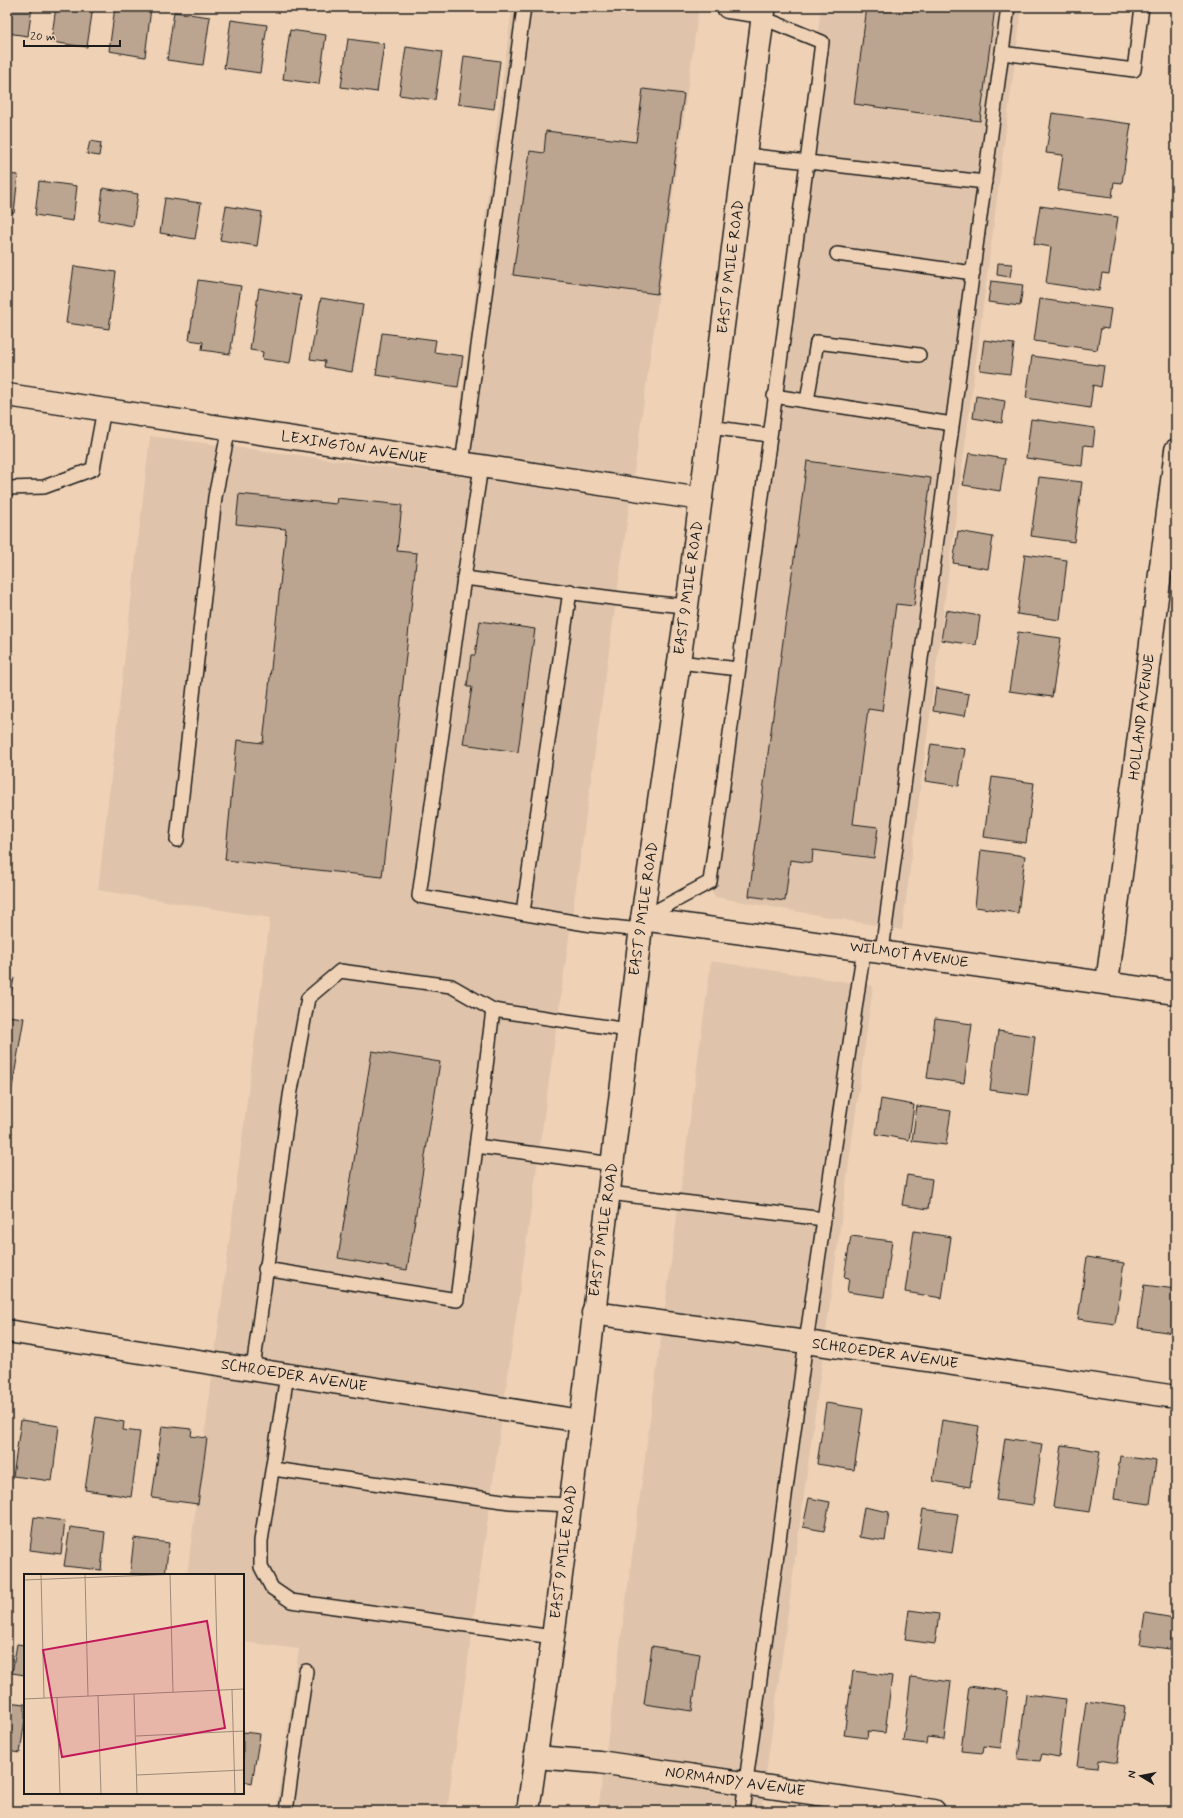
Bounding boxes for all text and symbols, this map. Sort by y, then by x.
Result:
scale bar [24,22,120,48]
text: 20 m [30,29,56,45]
street label: EAST 9 MILE ROAD [713,199,749,335]
street label: LEXINGTON AVENUE [280,427,429,469]
street label: EAST 9 MILE ROAD [670,520,708,656]
street label: HOLLAND AVENUE [1124,652,1160,781]
street label: EAST 9 MILE ROAD [625,841,663,977]
street label: WILMOT AVENUE [848,937,970,973]
street label: EAST 9 MILE ROAD [585,1162,623,1298]
street label: SCHROEDER AVENUE [811,1334,960,1374]
street label: SCHROEDER AVENUE [220,1355,369,1397]
street label: EAST 9 MILE ROAD [546,1484,582,1620]
inset map [24,1574,244,1794]
north arrow [1121,1756,1161,1796]
street label: NORMANDY AVENUE [664,1762,806,1802]
text: N [1125,1770,1140,1779]

